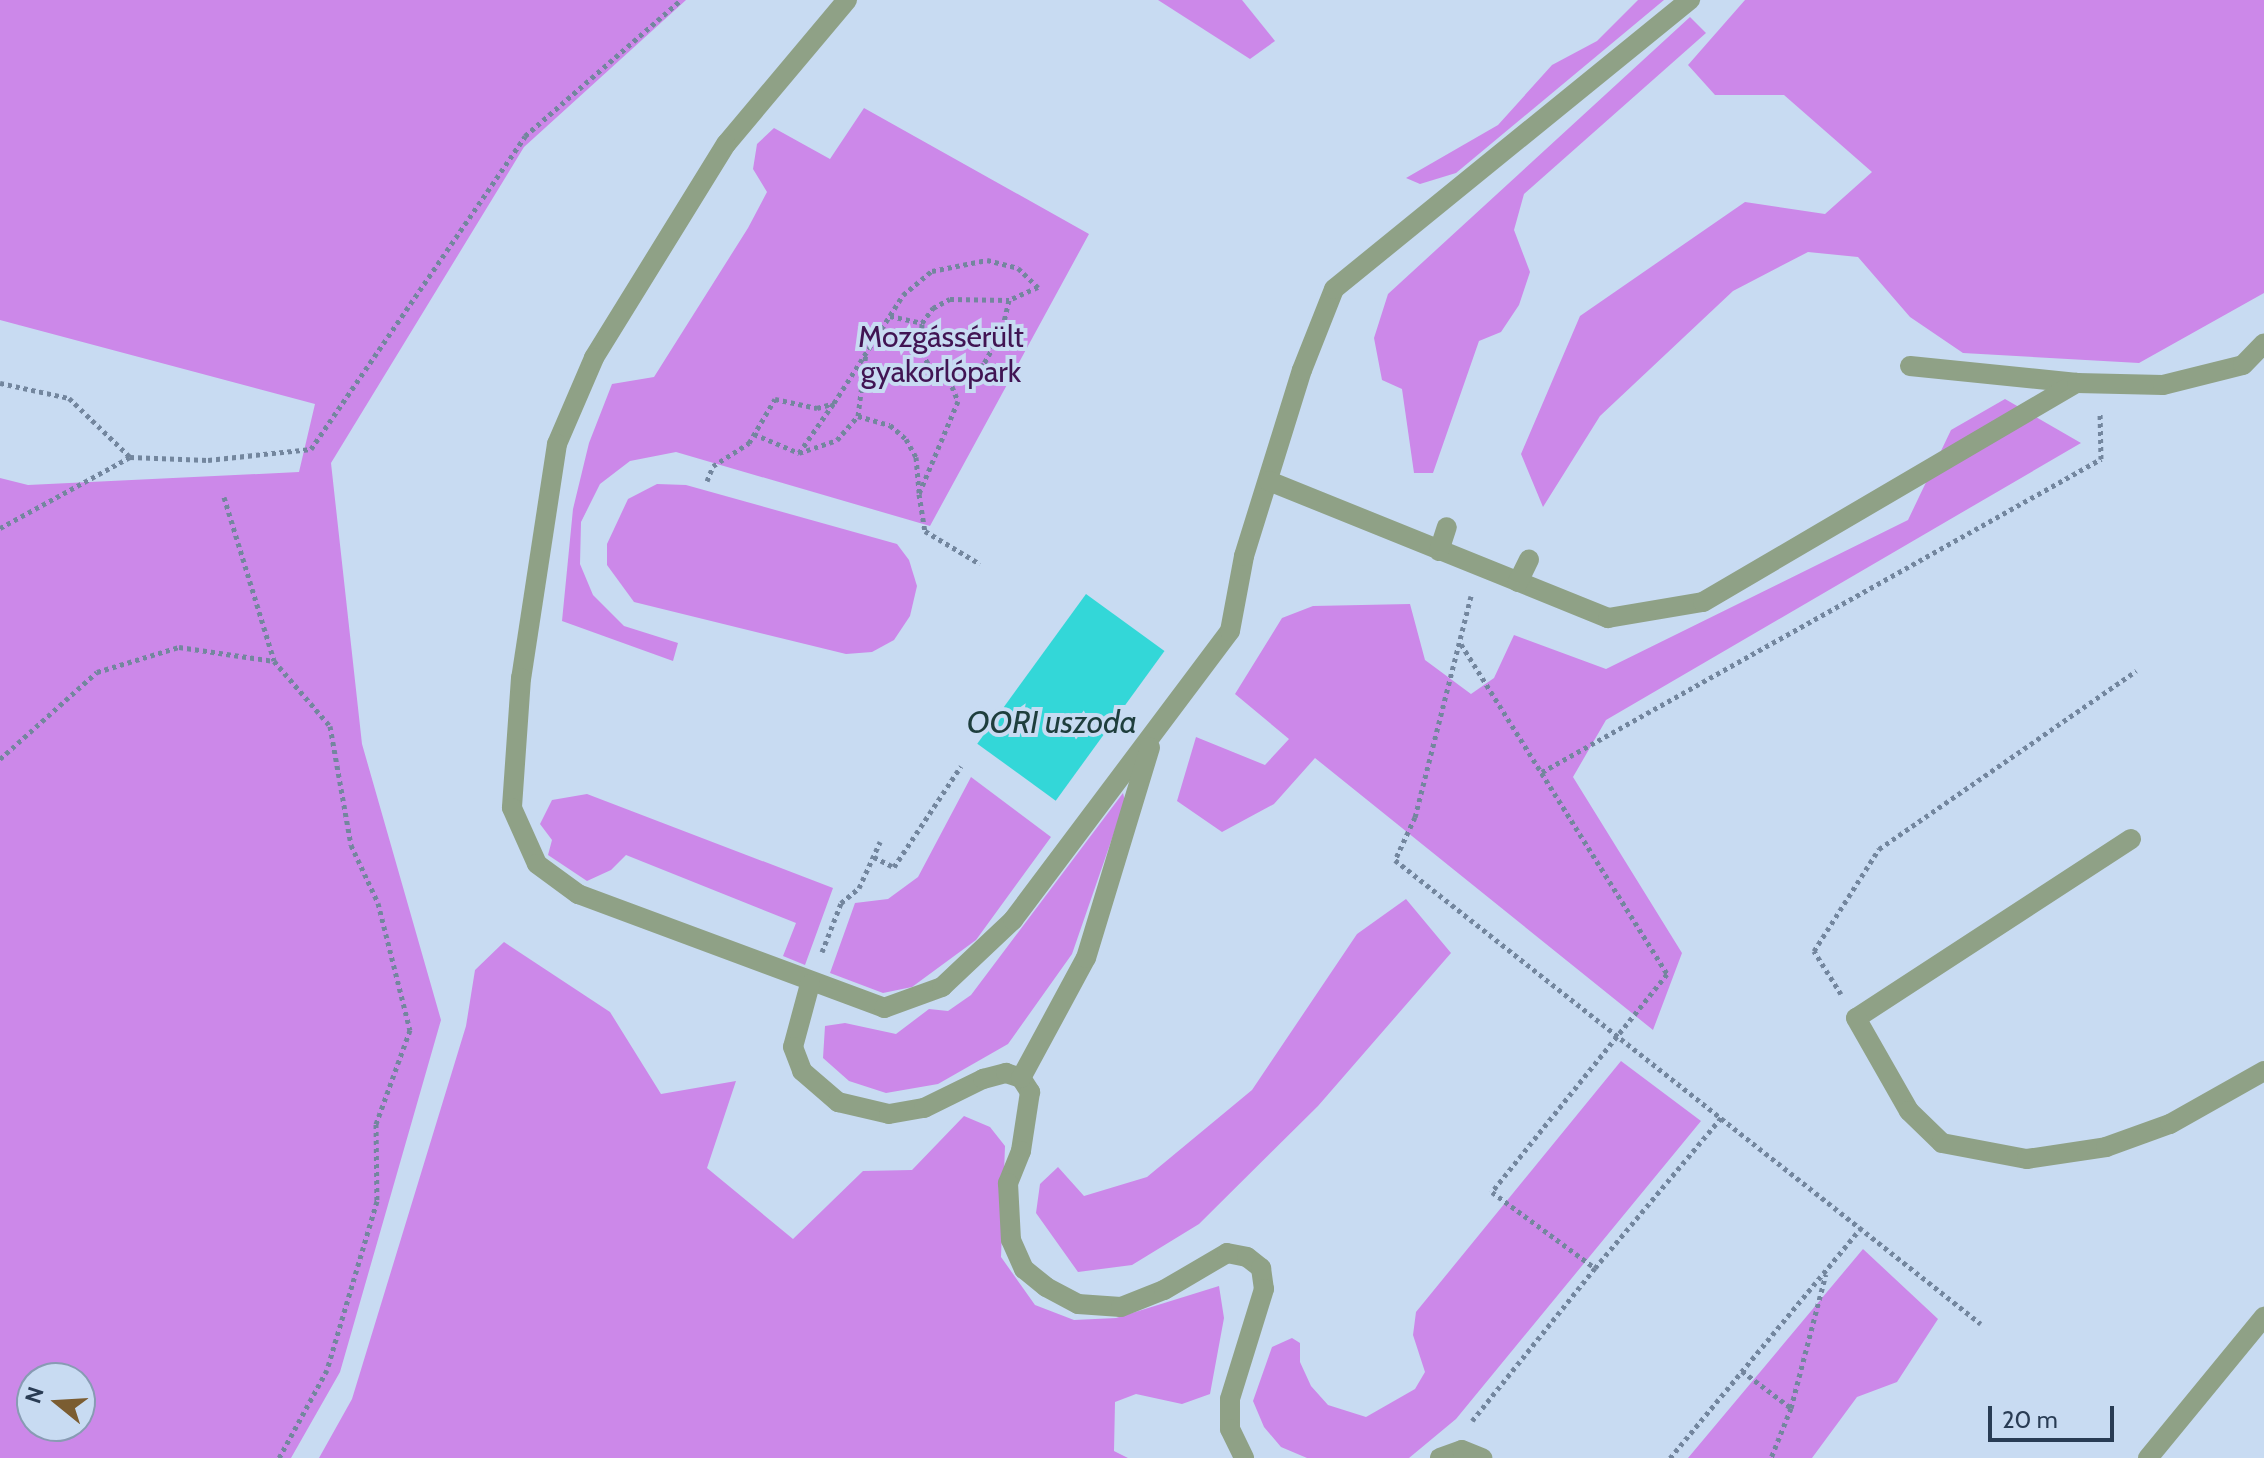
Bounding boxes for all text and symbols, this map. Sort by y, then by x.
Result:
park label: Mozgássérült gyakorlópark [858,319,1024,390]
water label: OORI uszoda [967,703,1137,741]
north arrow [16,1362,96,1442]
text: N [19,1383,50,1407]
scale bar [1992,1390,2118,1440]
text: 20 m [2002,1405,2058,1434]

